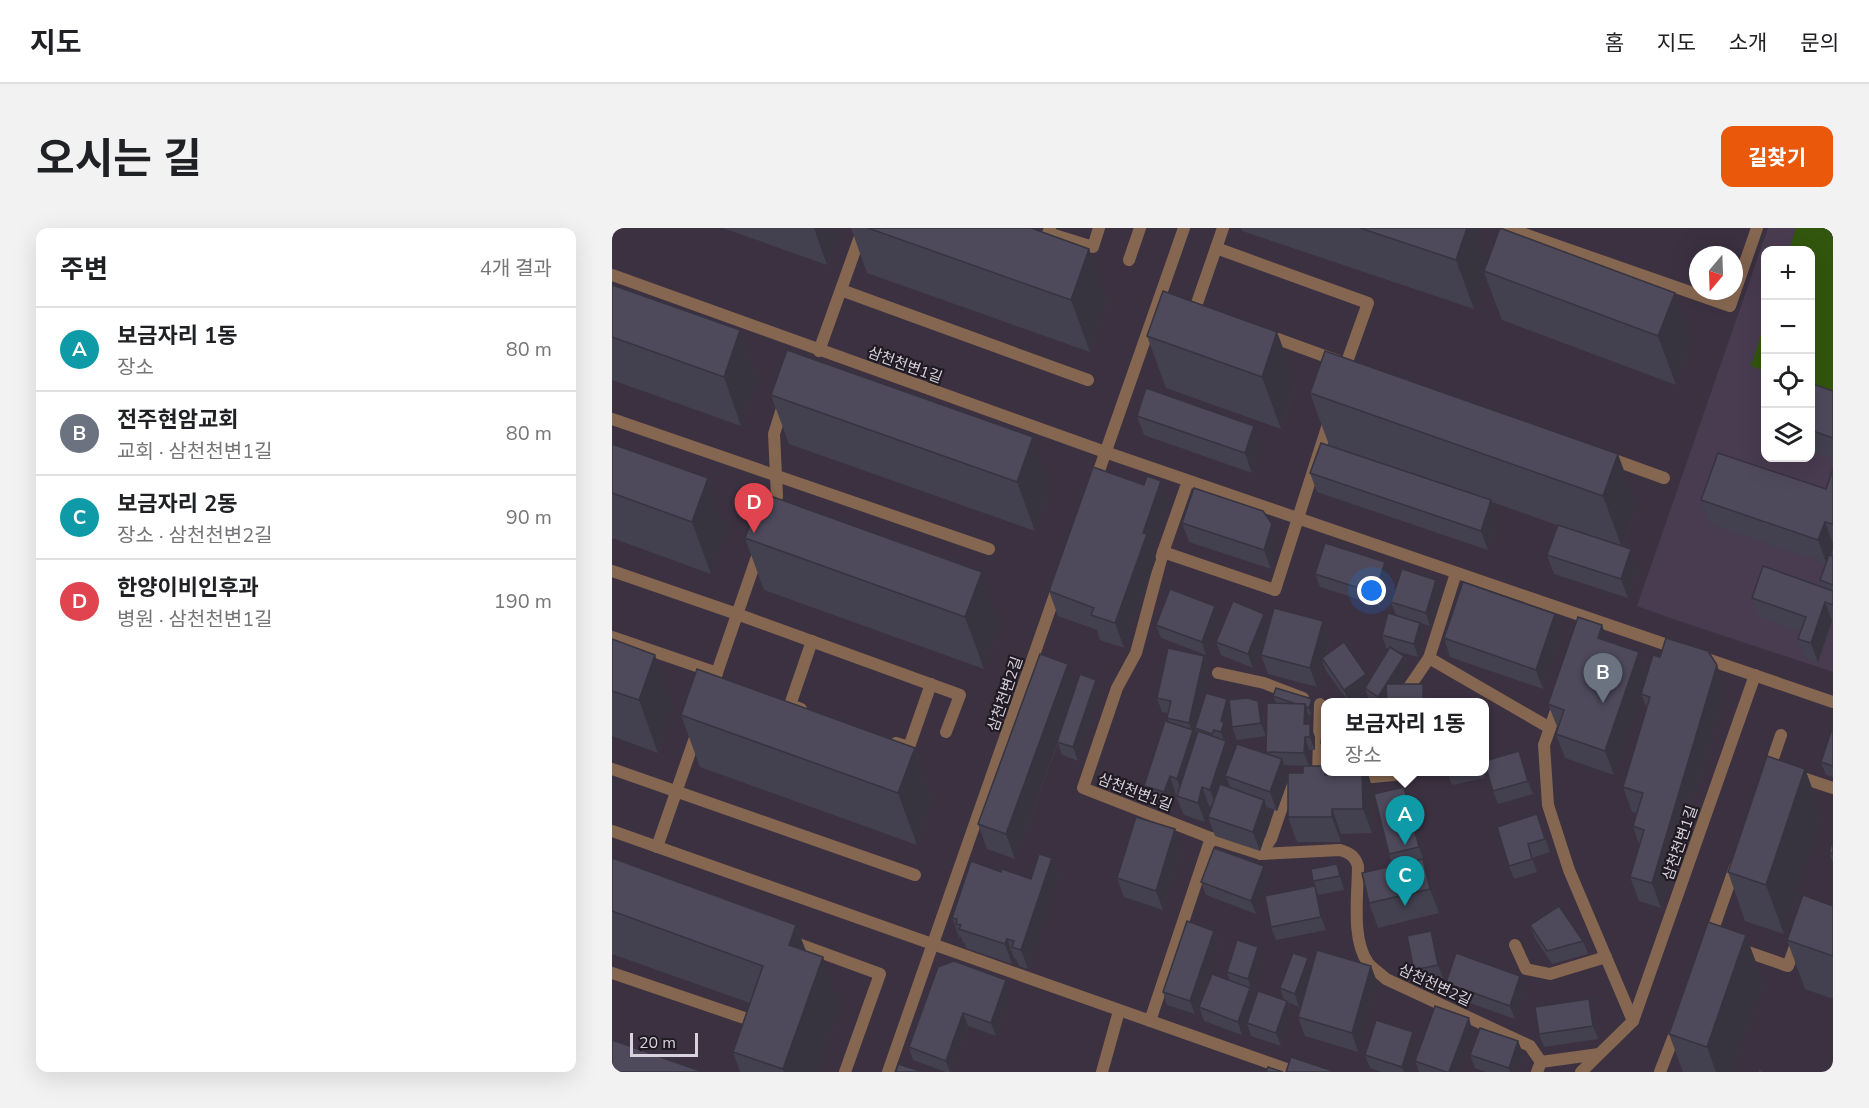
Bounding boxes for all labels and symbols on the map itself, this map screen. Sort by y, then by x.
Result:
north arrow [1689,246,1743,300]
street label: 삼천천변1길 [865,342,945,388]
pin: D [734,484,774,533]
your location [1357,576,1386,605]
street label: 삼천천변2길 [983,654,1027,734]
pin: B [1584,654,1622,703]
street label: 삼천천변1길 [1095,769,1175,815]
pin: A [1386,796,1424,845]
street label: 삼천천변1길 [1658,803,1702,883]
pin: C [1386,856,1424,906]
street label: 삼천천변2길 [1395,959,1475,1011]
scale bar [630,1030,698,1058]

